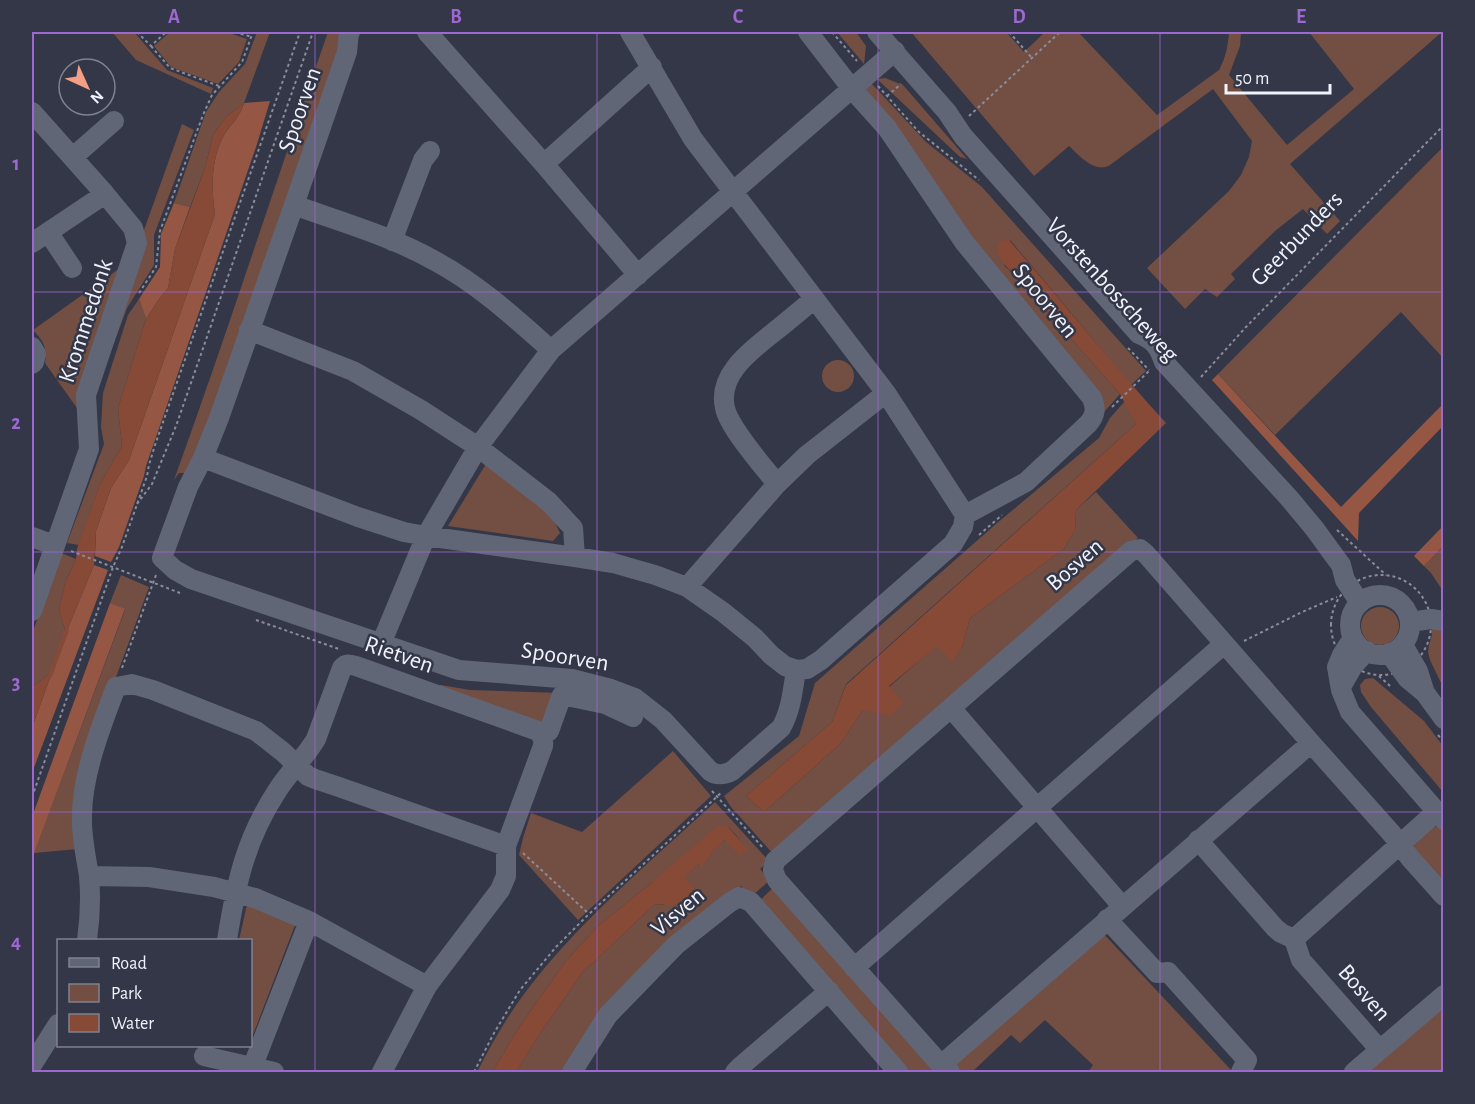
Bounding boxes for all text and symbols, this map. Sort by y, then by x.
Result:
text: A [168,7,180,27]
text: B [450,7,462,27]
text: C [733,7,744,27]
text: D [1012,7,1026,27]
text: E [1296,7,1306,27]
north arrow [57,57,117,117]
scale bar [1226,57,1330,95]
street label: Spoorven [274,64,326,156]
text: 50 m [1235,70,1269,88]
text: N [87,87,106,106]
text: 1 [12,154,20,174]
street label: Geerbunders [1246,187,1348,291]
street label: Vorstenbosscheweg [1041,213,1183,367]
street label: Krommedonk [55,256,117,386]
street label: Spoorven [1008,259,1082,343]
text: 2 [11,413,21,433]
street label: Bosven [1042,534,1108,596]
street label: Rietven [361,632,437,678]
street label: Spoorven [520,638,610,676]
text: 3 [12,673,20,693]
street label: Visven [647,883,709,941]
text: 4 [11,932,21,952]
legend [57,939,252,1047]
text: Road [111,955,147,973]
street label: Bosven [1333,960,1395,1026]
text: Park [111,985,143,1003]
text: Water [111,1015,154,1033]

